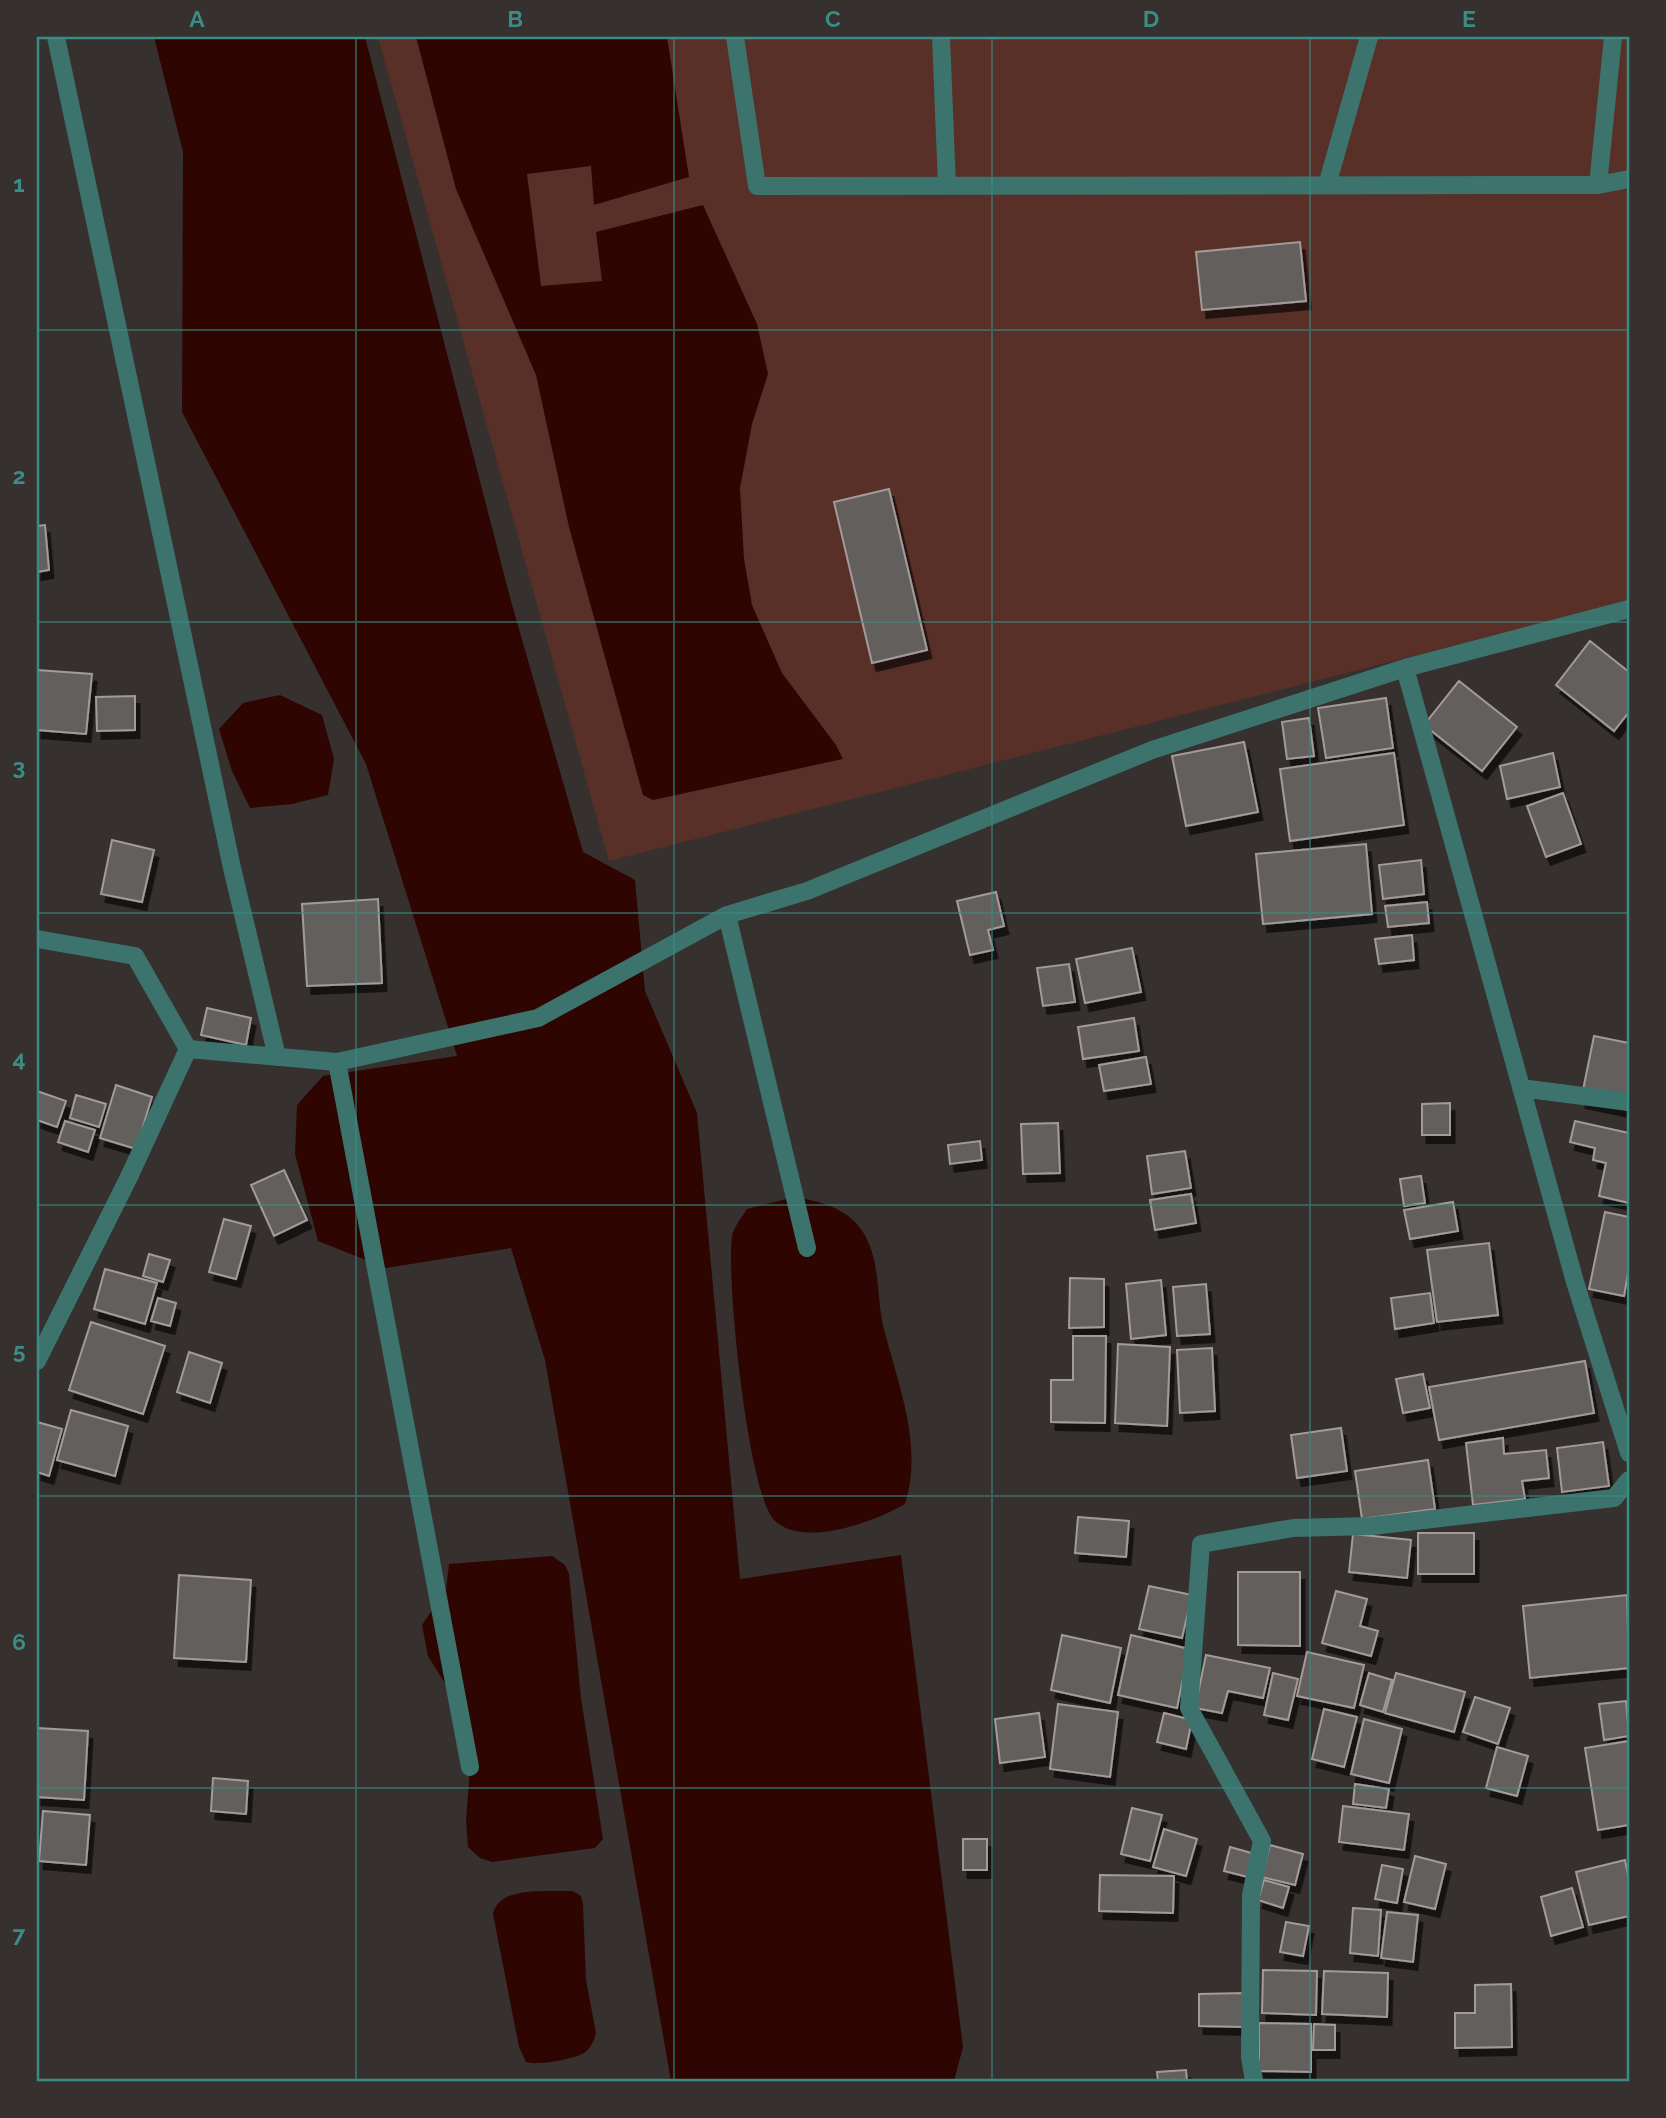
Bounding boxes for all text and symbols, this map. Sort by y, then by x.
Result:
text: A [189,5,205,32]
text: B [507,5,523,32]
text: C [825,5,841,32]
text: D [1143,5,1159,32]
text: E [1462,5,1476,32]
text: 1 [13,170,25,197]
text: 2 [13,462,25,489]
text: 3 [13,753,25,780]
text: 4 [12,1045,26,1072]
text: 5 [13,1337,26,1364]
text: 6 [12,1628,26,1655]
text: 7 [13,1920,26,1947]

